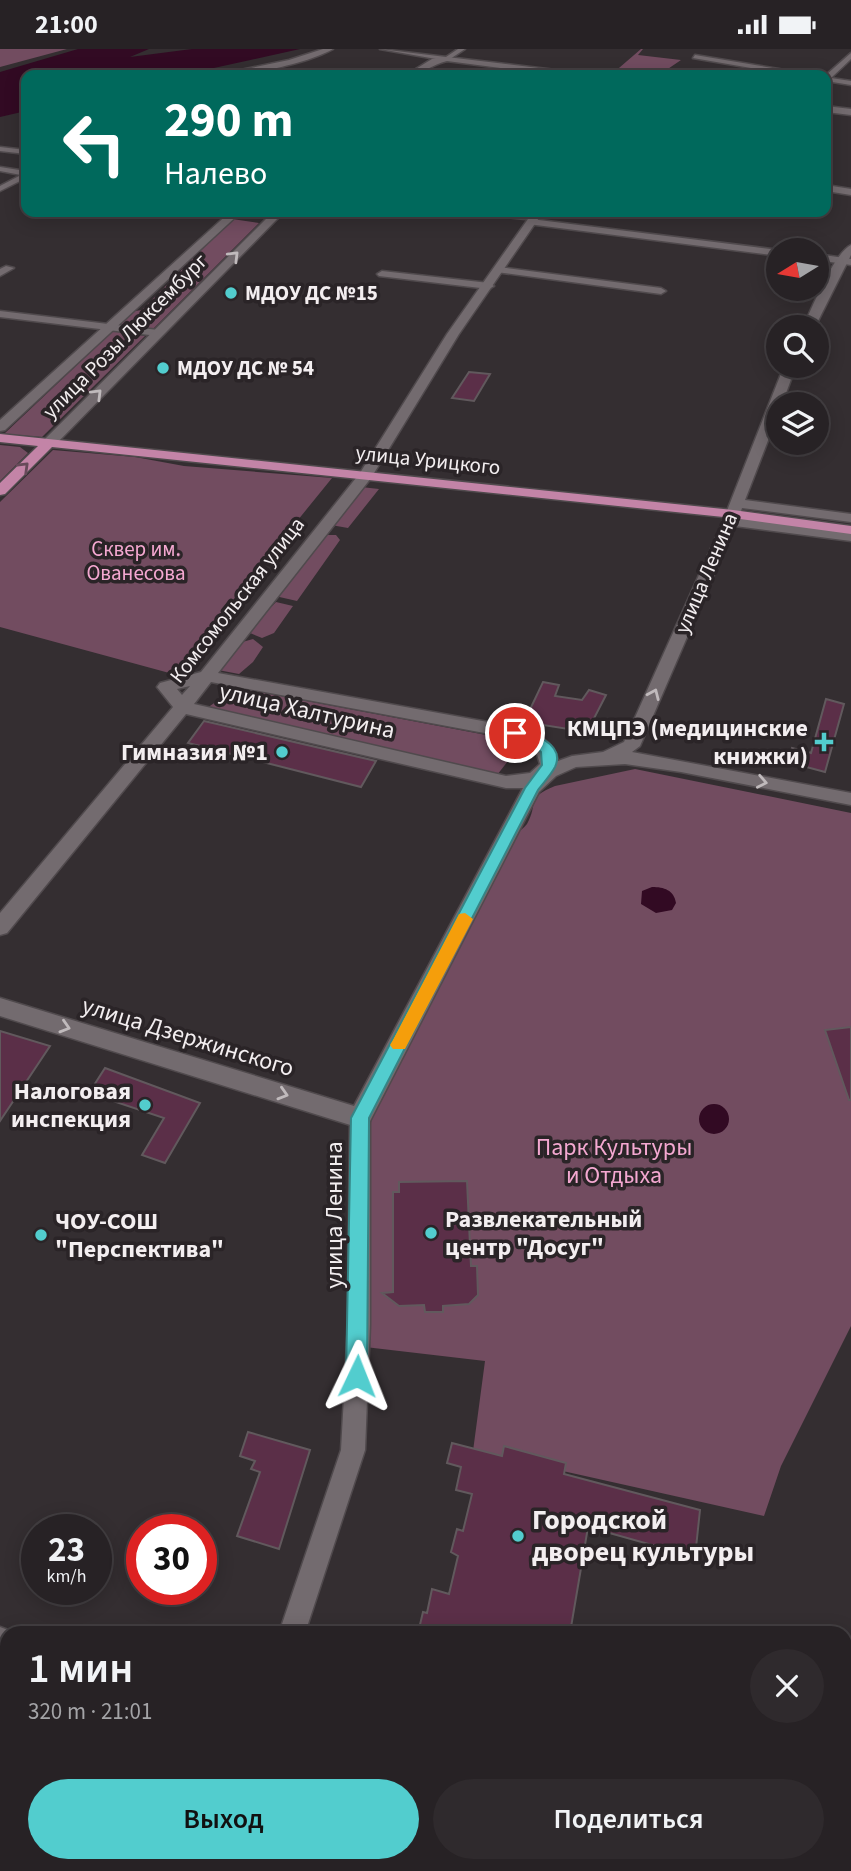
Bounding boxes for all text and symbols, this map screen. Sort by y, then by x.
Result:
text: 21:00 [35,6,98,43]
text: 290 m [164,86,293,156]
icon: left [49,98,140,189]
text: Налево [164,151,267,197]
north arrow [766,238,830,301]
map controls [766,238,829,455]
street label: улица Розы Люксембург [36,246,215,425]
one-way arrow [226,252,239,265]
place label: МДОУ ДС №15 [245,278,378,308]
marker: МДОУ ДС №15 [223,285,239,301]
button: search [766,315,829,378]
place label: МДОУ ДС № 54 [177,353,314,383]
marker: МДОУ ДС № 54 [155,360,171,376]
one-way arrow [89,390,102,403]
button: layers [766,392,829,455]
street label: улица Урицкого [354,437,502,483]
one-way arrow [16,462,29,475]
street label: улица Ленина [667,508,745,638]
street label: Комсомольская улица [162,510,312,690]
park label: Сквер им. Ованесова [86,534,186,588]
street label: улица Халтурина [216,674,398,748]
one-way arrow [646,689,660,701]
pin [485,703,545,763]
place label: КМЦПЭ (медицинские книжки) [567,711,808,774]
icon: arrive [496,714,534,752]
marker: КМЦПЭ (медицинские книжки) [814,732,834,752]
place label: Гимназия №1 [121,735,268,770]
marker: Гимназия №1 [274,744,290,760]
one-way arrow [756,774,768,789]
street label: улица Дзержинского [78,988,298,1086]
one-way arrow [59,1019,71,1034]
place label: Налоговая инспекция [11,1074,131,1137]
one-way arrow [276,1086,288,1101]
marker: Налоговая инспекция [137,1097,153,1113]
park label: Парк Культуры и Отдыха [536,1130,692,1193]
street label: улица Ленина [317,1141,352,1289]
place label: Развлекательный центр "Досуг" [445,1202,642,1265]
place label: ЧОУ-СОШ "Перспектива" [55,1204,224,1267]
marker: Развлекательный центр "Досуг" [423,1225,439,1241]
marker: ЧОУ-СОШ "Перспектива" [33,1227,49,1243]
position arrow [320,1339,394,1413]
place label: Городской дворец культуры [532,1500,754,1572]
speed limit sign: 30 [126,1514,217,1605]
text: 23 [48,1525,85,1575]
marker: Городской дворец культуры [510,1528,526,1544]
text: km/h [47,1564,86,1589]
text: 1 мин [28,1639,133,1699]
button: close [750,1649,824,1723]
text: 320 m · 21:01 [28,1695,152,1728]
button: Выход [28,1779,419,1859]
button: Поделиться [433,1779,824,1859]

